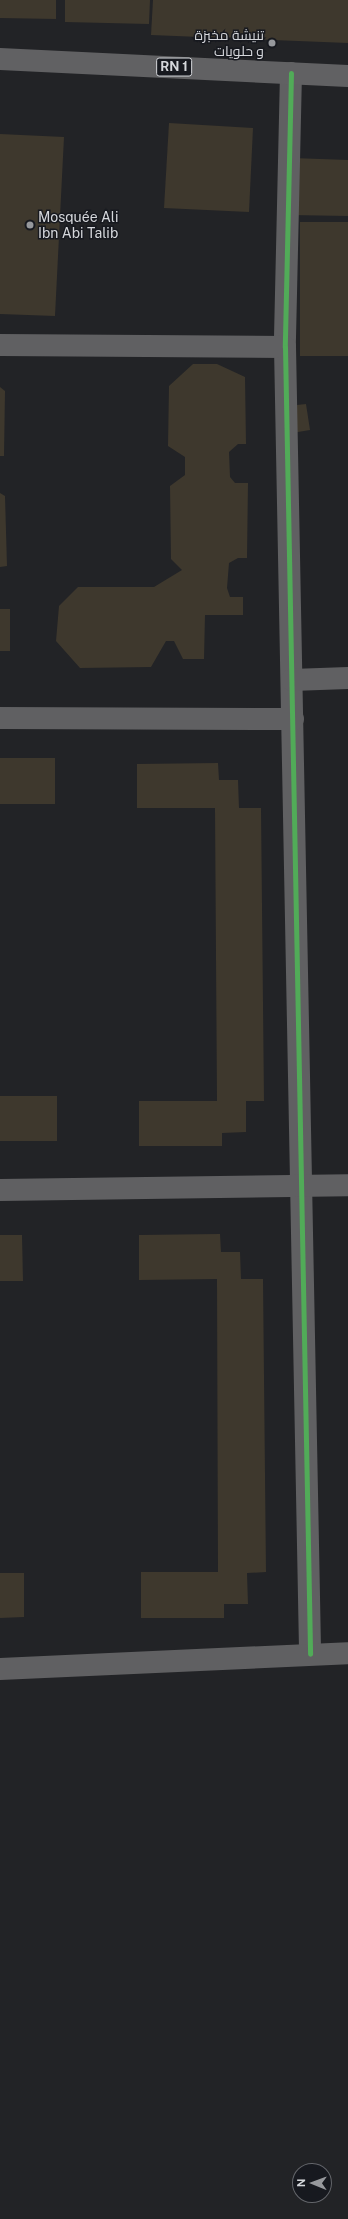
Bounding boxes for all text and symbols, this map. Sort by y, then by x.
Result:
place label: تنيشة مخبزة و حلويات [195,27,264,60]
marker: تنيشة مخبزة و حلويات [267,38,277,48]
road number: RN 1 [156,56,192,78]
place label: Mosquée Ali Ibn Abi Talib [38,209,119,242]
marker: Mosquée Ali Ibn Abi Talib [25,220,35,230]
north arrow [292,2163,332,2203]
text: N [295,2178,307,2187]

